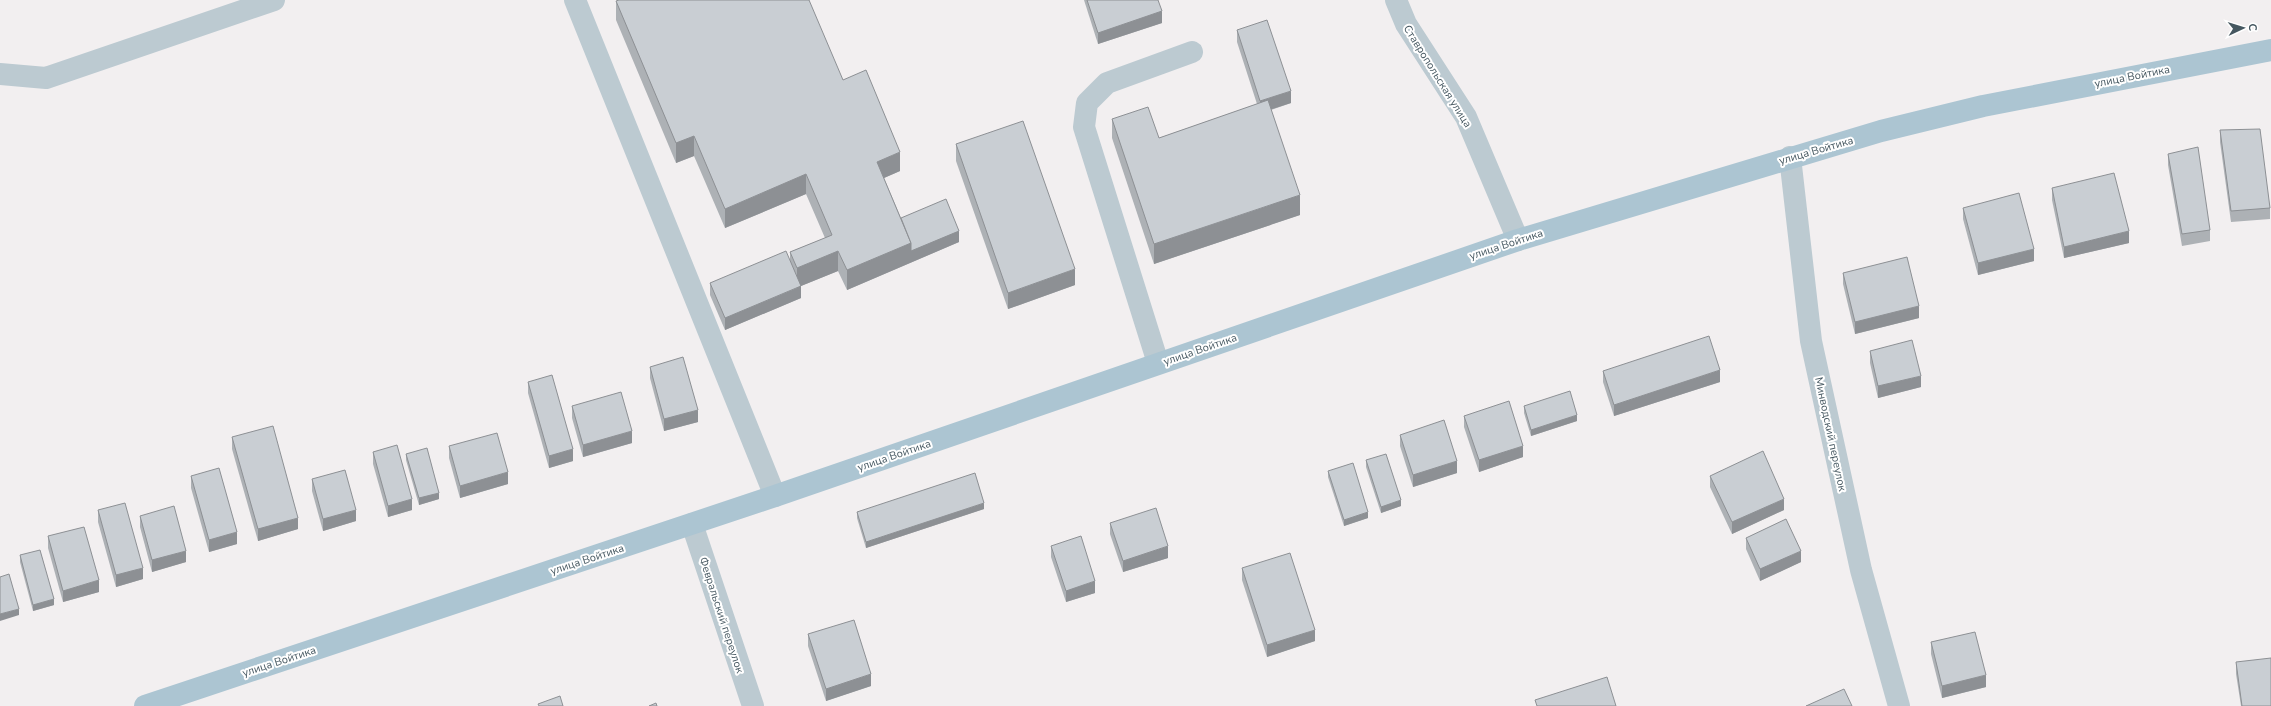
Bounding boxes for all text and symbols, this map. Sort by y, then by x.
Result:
north arrow [2223,8,2263,48]
street label: Ставропольская улица [1400,22,1475,130]
text: С [2245,23,2260,32]
street label: улица Войтика [2093,62,2171,91]
street label: улица Войтика [1777,133,1855,168]
street label: улица Войтика [1467,225,1545,263]
street label: улица Войтика [1161,330,1239,369]
street label: Минводский переулок [1811,376,1850,493]
street label: улица Войтика [855,436,933,475]
street label: улица Войтика [548,540,626,578]
street label: Февральский переулок [696,555,747,675]
street label: улица Войтика [240,642,318,680]

